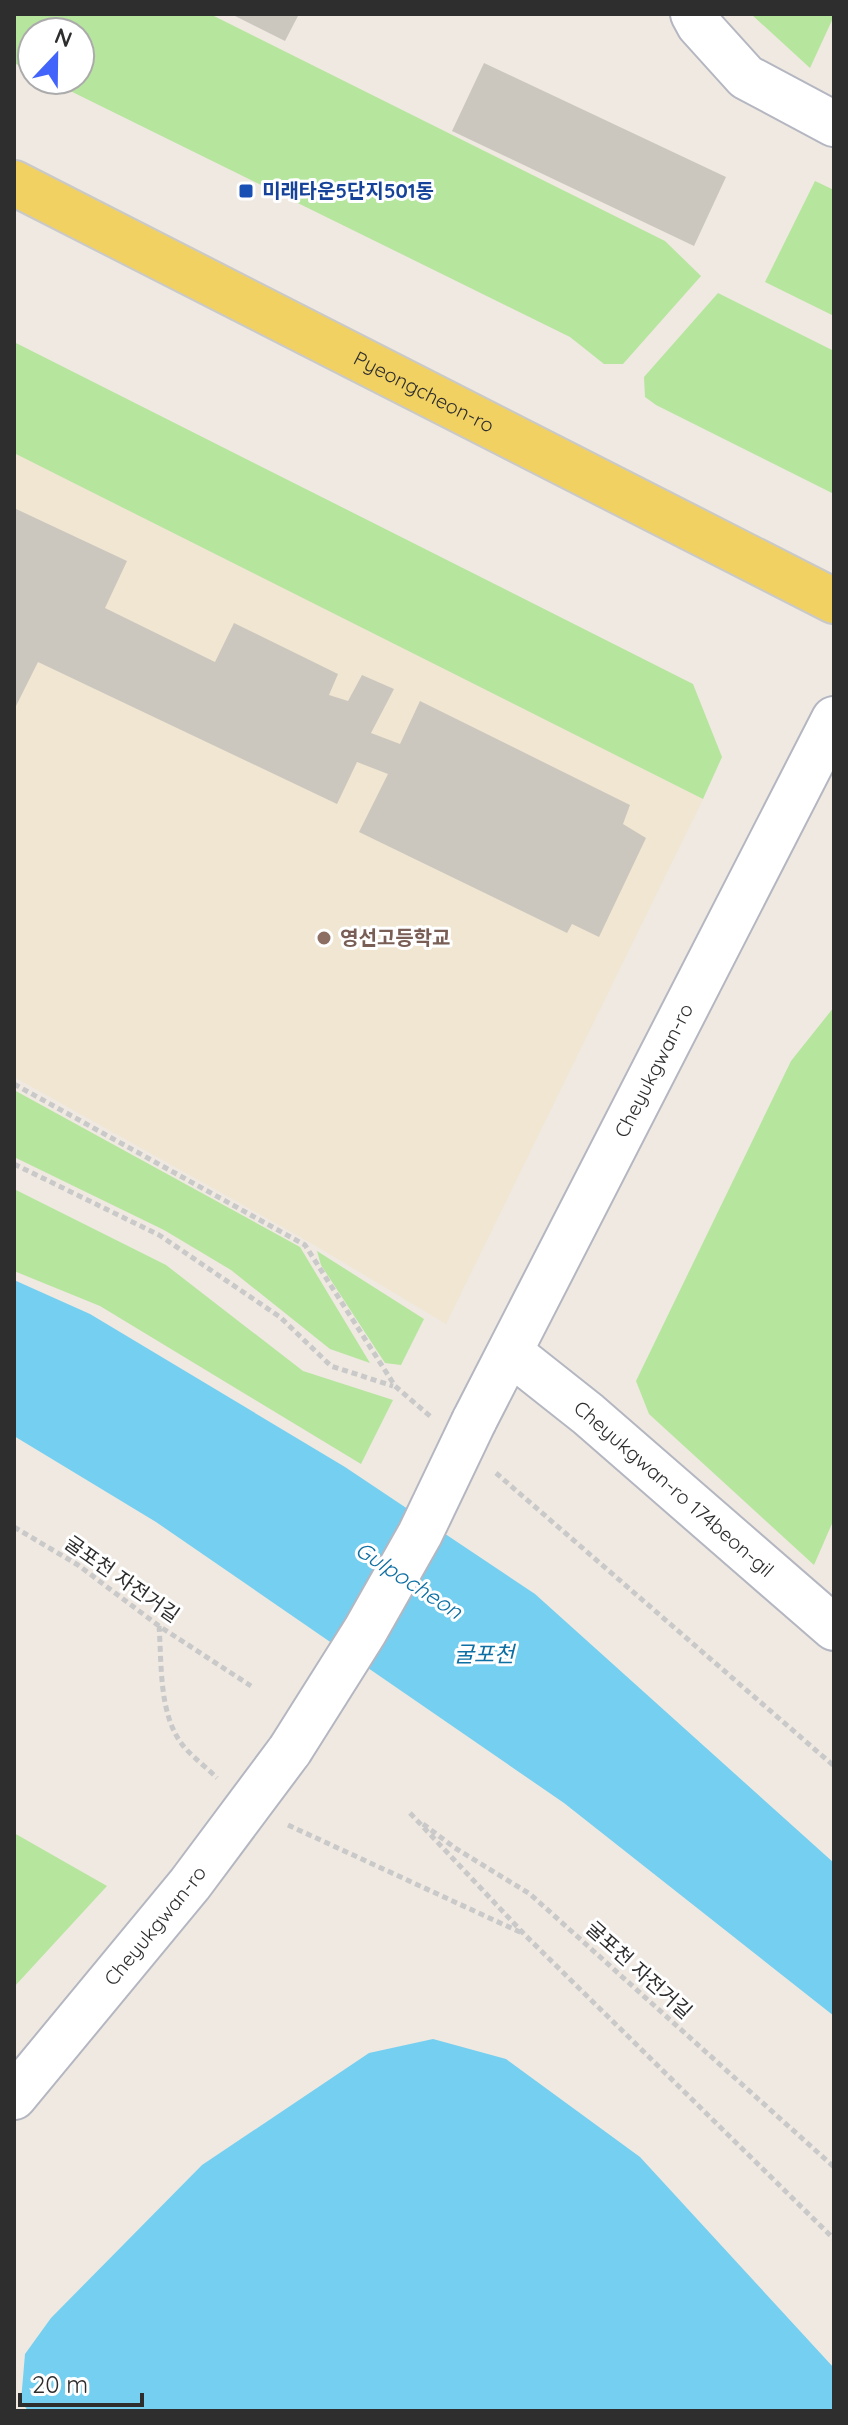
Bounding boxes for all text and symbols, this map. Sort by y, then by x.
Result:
north arrow [16,16,96,96]
text: N [51,21,76,53]
place label: 미래타운5단지501동 [262,178,434,203]
marker: 미래타운5단지501동 [237,182,255,200]
street label: Pyeongcheon-ro [350,345,498,438]
place label: 영선고등학교 [340,925,450,950]
marker: 영선고등학교 [315,929,333,947]
street label: Cheyukgwan-ro [609,999,698,1142]
street label: Cheyukgwan-ro 174beon-gil [569,1395,779,1582]
street label: 굴포천 자전거길 [60,1530,184,1627]
water label: Gulpocheon [350,1535,469,1626]
water label: 굴포천 [454,1640,517,1668]
street label: Cheyukgwan-ro [98,1861,211,1990]
street label: 굴포천 자전거길 [581,1915,698,2024]
scale bar [20,2357,142,2407]
text: 20 m [32,2369,88,2399]

